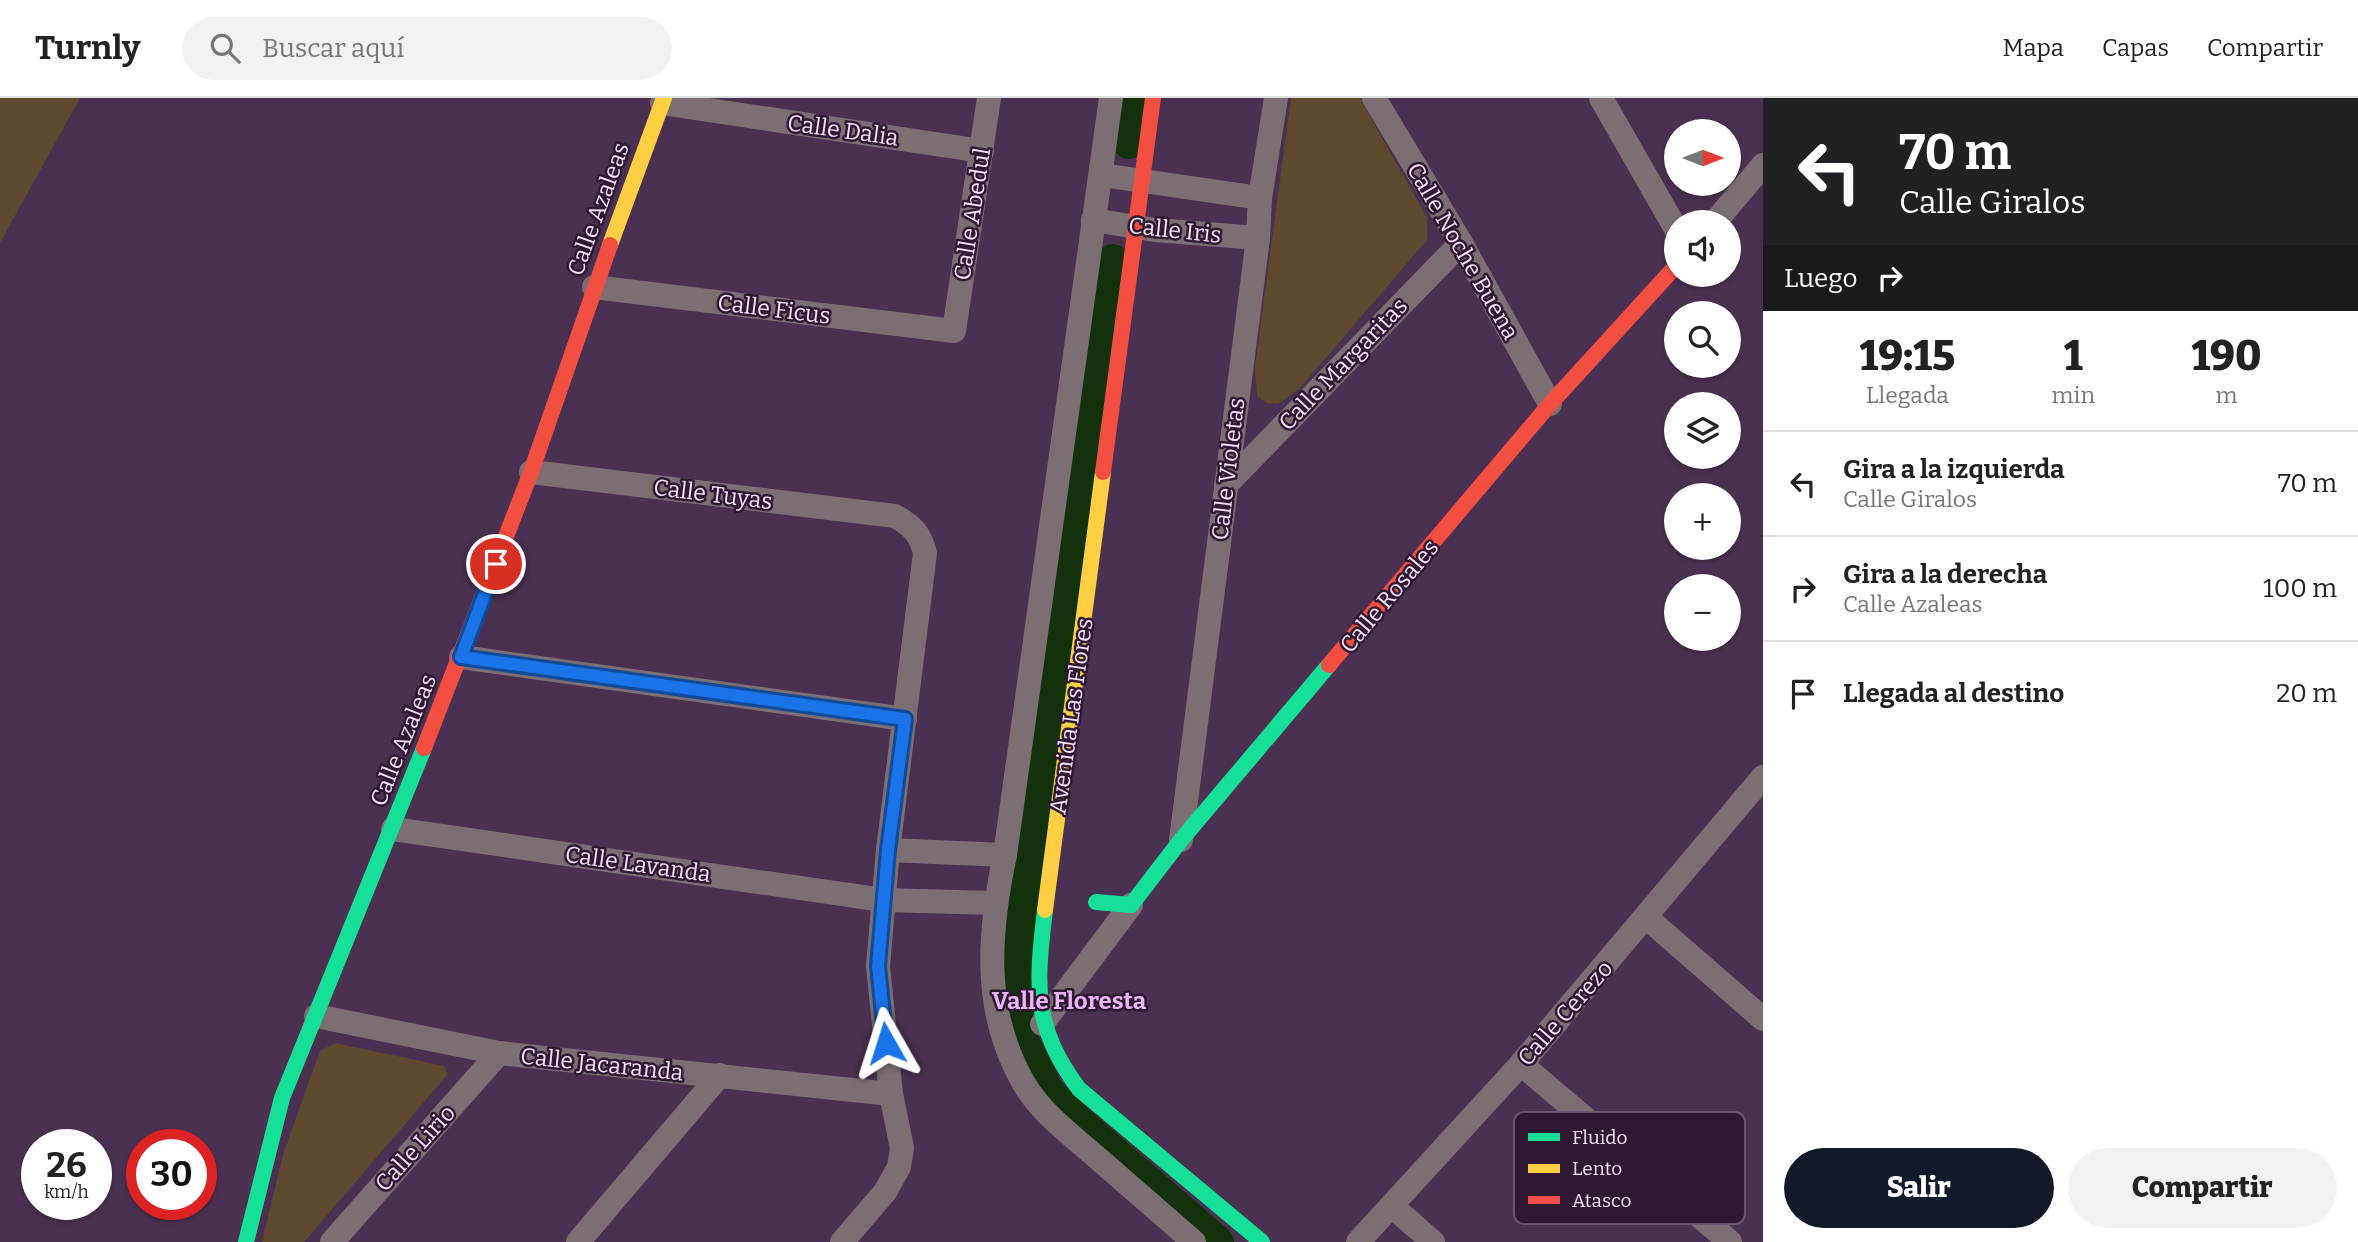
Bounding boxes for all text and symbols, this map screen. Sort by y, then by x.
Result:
search box [182,17,672,80]
text: Turnly [35,28,140,68]
icon: search [206,29,244,67]
text: Buscar aquí [262,33,404,64]
text: Mapa [2002,34,2064,62]
text: Capas [2102,34,2169,62]
text: Compartir [2207,34,2323,62]
street label: Calle Dalia [786,108,901,152]
north arrow [1664,119,1741,196]
map controls [1664,119,1741,651]
text: 70 m [1899,123,2011,182]
icon: left [1784,126,1875,217]
street label: Calle Azaleas [561,139,635,279]
street label: Calle Abedul [948,145,996,282]
street label: Calle Noche Buena [1401,158,1525,345]
text: Calle Giralos [1899,183,2086,221]
button: sound [1664,210,1741,287]
street label: Calle Iris [1127,211,1223,249]
icon: right [1871,259,1909,297]
text: Luego [1784,263,1857,294]
street label: Calle Ficus [716,288,832,330]
street label: Calle Margaritas [1273,292,1413,436]
button: search [1664,301,1741,378]
text: 19:15 [1859,331,1955,381]
text: 1 [2064,331,2083,381]
text: 190 [2191,331,2262,381]
text: Llegada [1866,381,1949,409]
text: min [2052,381,2095,409]
text: m [2216,381,2237,409]
button: layers [1664,392,1741,469]
street label: Calle Violetas [1205,396,1251,542]
text: Gira a la izquierda [1843,454,2065,485]
icon: left [1784,465,1822,503]
text: 70 m [2278,468,2337,499]
street label: Calle Tuyas [652,473,774,515]
button: + [1664,483,1741,560]
text: Calle Giralos [1843,485,1977,513]
pin [466,534,526,594]
street label: Calle Rosales [1334,534,1444,658]
icon: arrive [477,545,515,583]
text: Gira a la derecha [1843,559,2047,590]
icon: right [1784,570,1822,608]
text: 100 m [2263,573,2337,604]
button: − [1664,574,1741,651]
text: Calle Azaleas [1843,590,1983,618]
street label: Avenida Las Flores [1043,616,1099,816]
street label: Calle Azaleas [364,670,442,810]
icon: arrive [1784,675,1822,713]
text: Llegada al destino [1843,678,2064,709]
text: 20 m [2276,678,2337,709]
street label: Calle Lavanda [564,840,713,888]
street label: Calle Cerezo [1512,955,1618,1071]
district label: Valle Floresta [992,987,1147,1015]
position arrow [849,1006,923,1080]
street label: Calle Jacaranda [519,1042,685,1087]
street label: Calle Lirio [369,1099,461,1197]
legend [1514,1112,1745,1224]
text: Fluido [1572,1126,1628,1149]
speed limit sign: 30 [126,1129,217,1220]
text: 26 [46,1144,87,1186]
button: Salir [1784,1148,2054,1228]
button: Compartir [2068,1148,2337,1228]
text: Lento [1572,1157,1622,1180]
text: km/h [44,1181,89,1203]
text: Atasco [1572,1189,1631,1212]

